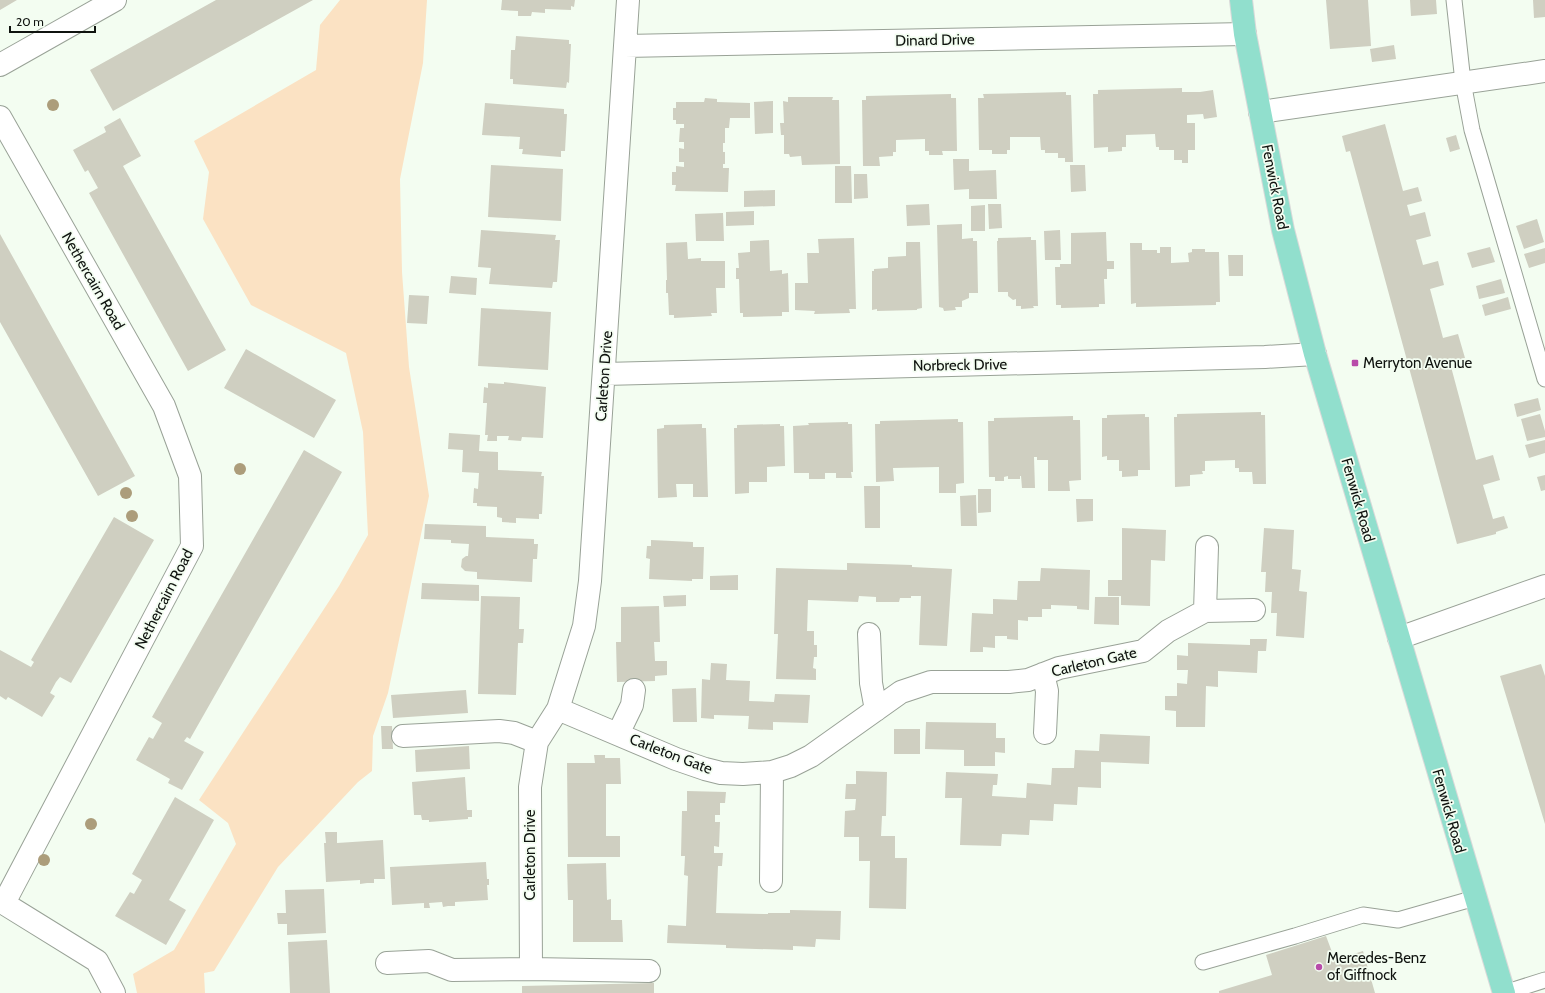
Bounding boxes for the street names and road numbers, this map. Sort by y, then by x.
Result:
street label: Dinard Drive [895,30,975,50]
street label: Fenwick Road [1258,143,1292,231]
street label: Nethercairn Road [58,229,128,333]
street label: Carleton Drive [592,330,616,422]
street label: Norbreck Drive [913,355,1008,375]
street label: Fenwick Road [1337,456,1379,544]
street label: Nethercairn Road [131,546,197,652]
street label: Carleton Gate [1050,643,1139,681]
street label: Carleton Gate [627,730,715,778]
street label: Fenwick Road [1428,767,1470,855]
street label: Carleton Drive [521,809,539,900]

